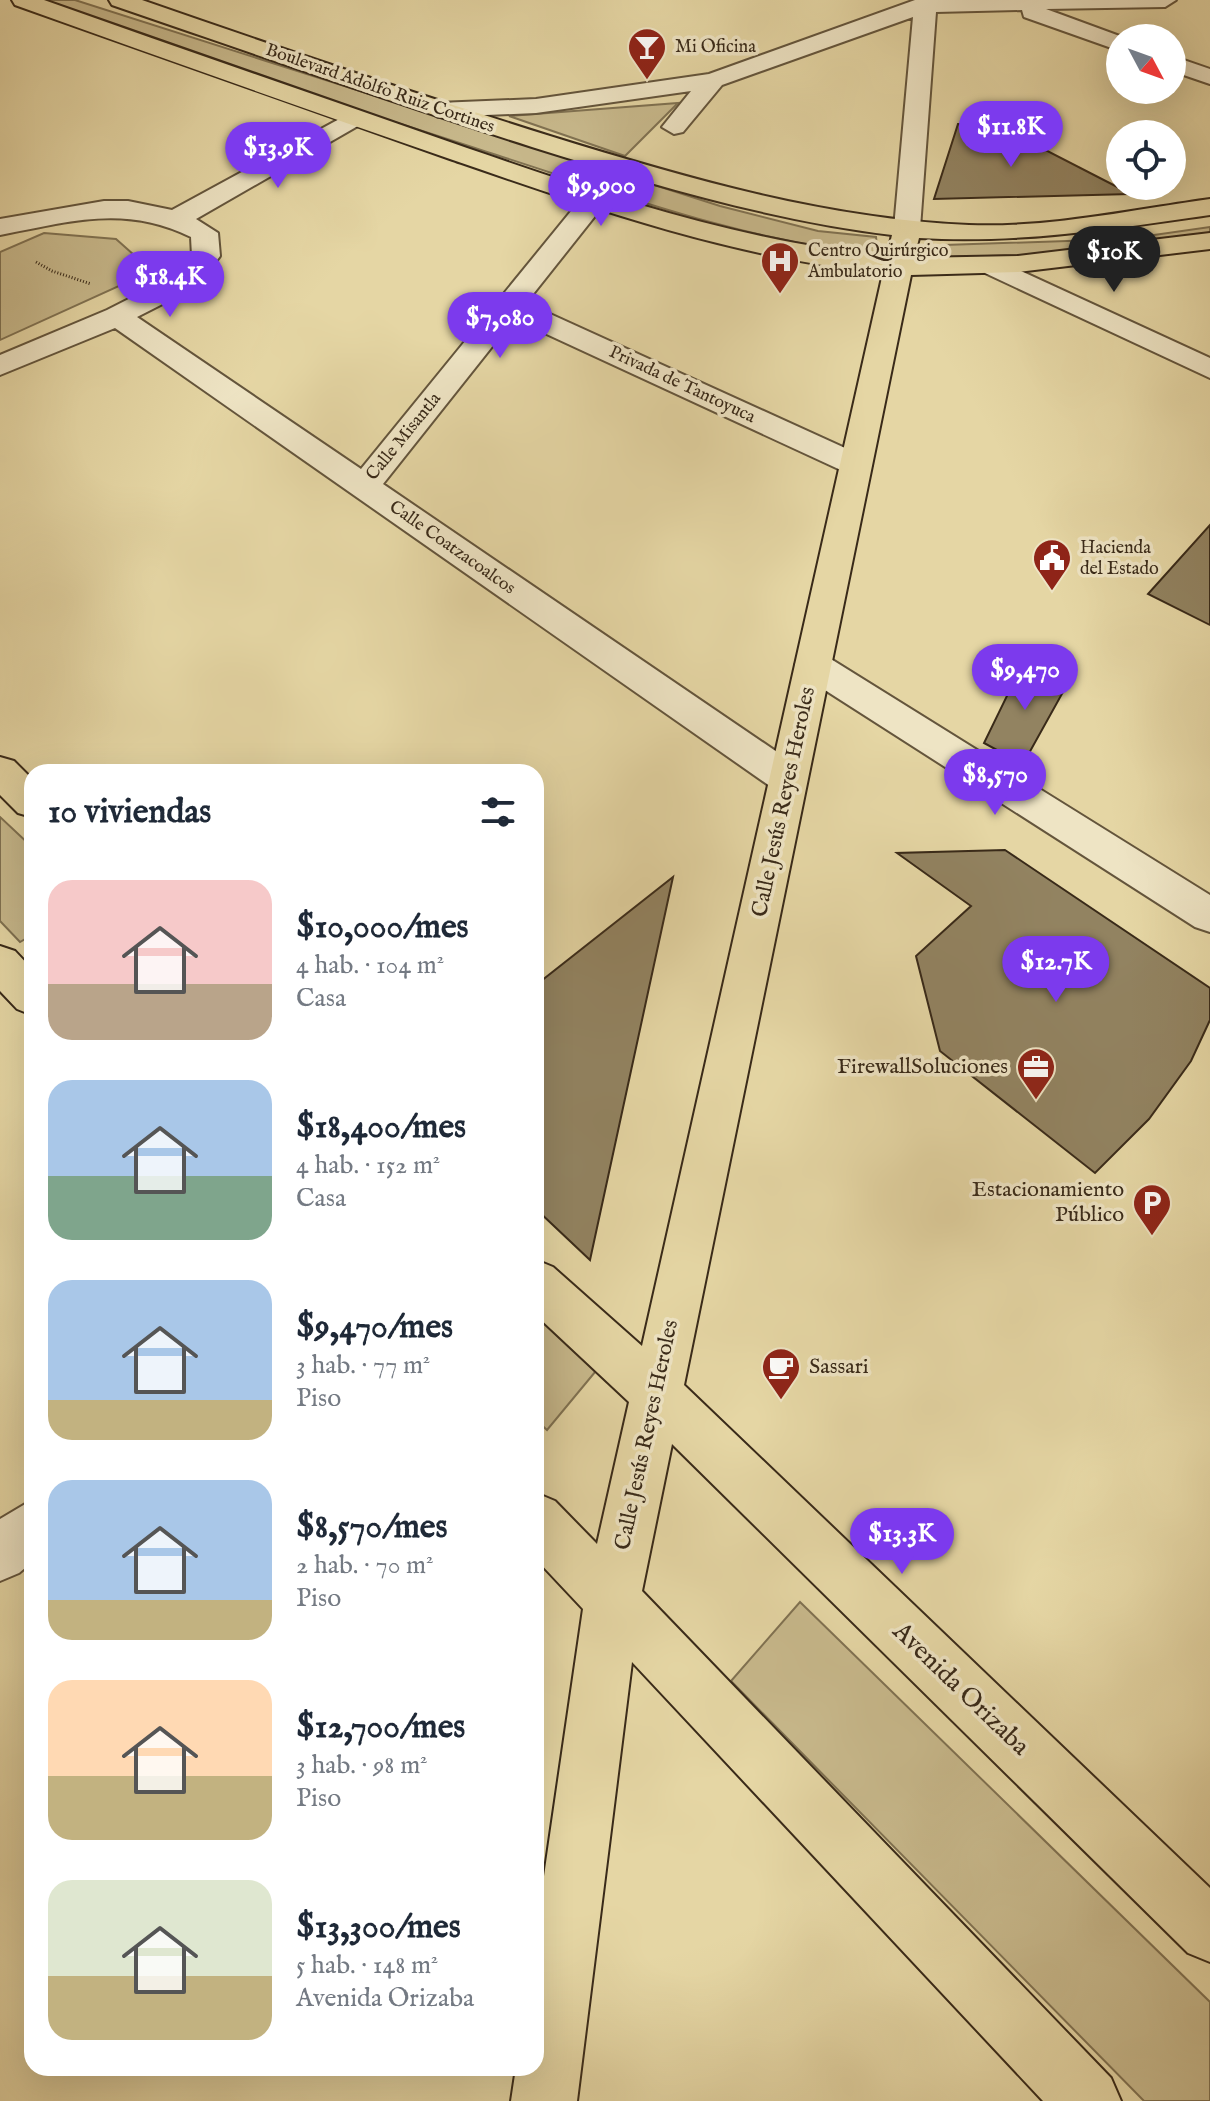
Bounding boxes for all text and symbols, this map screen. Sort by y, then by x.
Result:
north arrow [1106,24,1186,104]
map controls [1106,24,1186,200]
bar icon: Mi Oficina [626,26,668,81]
place label: Mi Oficina [675,36,756,59]
street label: Boulevard Adolfo Ruiz Cortines [263,39,497,139]
pin: $11.8K [946,101,1076,169]
text: $11.8K [977,110,1045,143]
button: locate [1106,120,1186,200]
pin: $13.9K [213,122,343,190]
text: $13.9K [243,131,313,164]
pin: $9,900 [536,160,666,228]
text: $9,900 [566,169,636,202]
pin: $10K [1067,226,1161,294]
text: $10K [1086,235,1142,268]
hospital icon: Centro Quirúrgico Ambulatorio [759,240,801,295]
place label: Centro Quirúrgico Ambulatorio [807,240,949,284]
pin: $18.4K [105,251,235,319]
text: $18.4K [134,260,206,293]
pin: $7,080 [435,292,565,360]
text: $7,080 [465,301,535,334]
street label: Privada de Tantoyuca [605,341,759,429]
street label: Calle Misantla [361,388,447,486]
street label: Calle Coatzacoalcos [384,496,520,600]
public building icon: Hacienda del Estado [1031,537,1073,592]
place label: Hacienda del Estado [1080,537,1159,581]
pin: $9,470 [960,644,1090,712]
text: $9,470 [990,653,1060,686]
street label: Calle Jesús Reyes Heroles [746,684,822,920]
pin: $8,570 [930,749,1060,817]
text: $8,570 [962,758,1028,791]
icon: filters [476,790,520,834]
text: 10 viviendas [48,791,211,834]
text: $10,000/mes [296,906,468,949]
icon: home [112,912,208,1008]
pin: $12.7K [991,936,1121,1004]
text: $12.7K [1020,945,1092,978]
text: 4 hab. · 104 m² [296,949,444,982]
text: Casa [296,982,346,1015]
office icon: FirewallSoluciones [1015,1046,1057,1101]
place label: FirewallSoluciones [837,1053,1008,1081]
text: $18,400/mes [296,1106,466,1149]
icon: home [112,1112,208,1208]
text: 4 hab. · 152 m² [296,1149,440,1182]
place label: Estacionamiento Público [972,1176,1124,1229]
text: Casa [296,1182,346,1215]
parking icon: Estacionamiento Público [1131,1182,1173,1237]
text: $9,470/mes [296,1306,453,1349]
icon: home [112,1312,208,1408]
street label: Calle Jesús Reyes Heroles [609,1317,685,1553]
cafe icon: Sassari [760,1346,802,1401]
text: 3 hab. · 77 m² [296,1349,430,1382]
place label: Sassari [809,1353,869,1381]
text: Piso [296,1382,341,1415]
text: $8,570/mes [296,1506,447,1549]
pin: $13.3K [837,1508,967,1576]
icon: home [112,1512,208,1608]
text: $13.3K [868,1517,936,1550]
text: 2 hab. · 70 m² [296,1549,433,1582]
text: Piso [296,1582,341,1615]
street label: Avenida Orizaba [885,1615,1037,1763]
text: $12,700/mes [296,1706,465,1749]
icon: home [112,1712,208,1808]
text: 3 hab. · 98 m² [296,1749,428,1782]
text: Piso [296,1782,341,1815]
text: $13,300/mes [296,1906,461,1949]
icon: home [112,1912,208,2008]
text: 5 hab. · 148 m² [296,1949,438,1982]
text: Avenida Orizaba [296,1982,474,2015]

